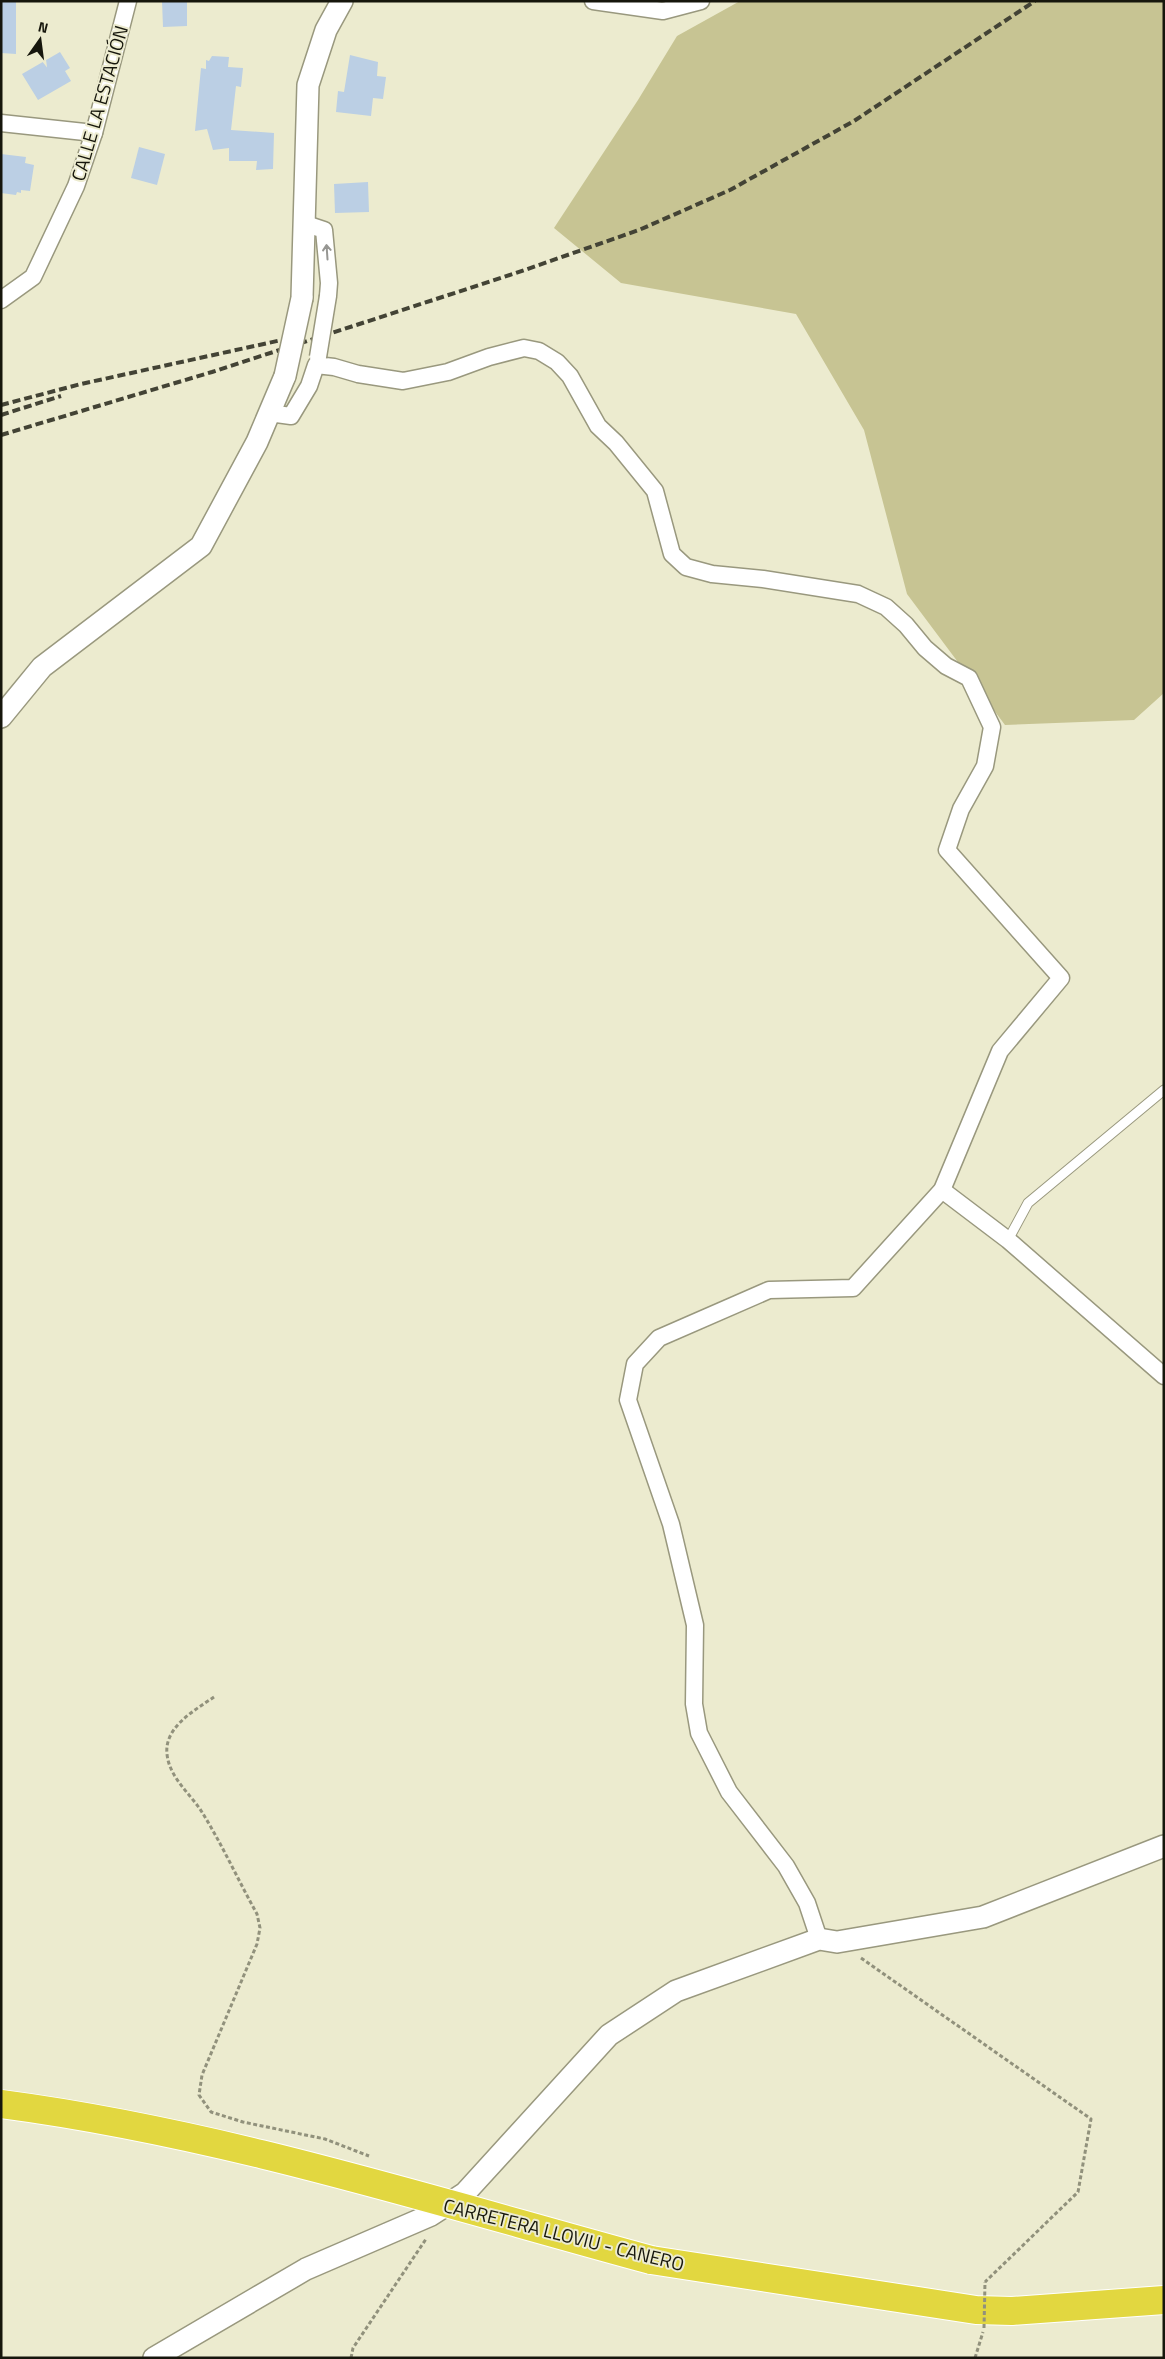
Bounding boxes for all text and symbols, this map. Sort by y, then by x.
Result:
north arrow [15,15,65,65]
text: N [36,16,51,38]
street label: CALLE LA ESTACIÓN [63,22,135,184]
one-way arrow [323,244,332,260]
street label: CARRETERA LLOVIU - CANERO [441,2190,687,2278]

